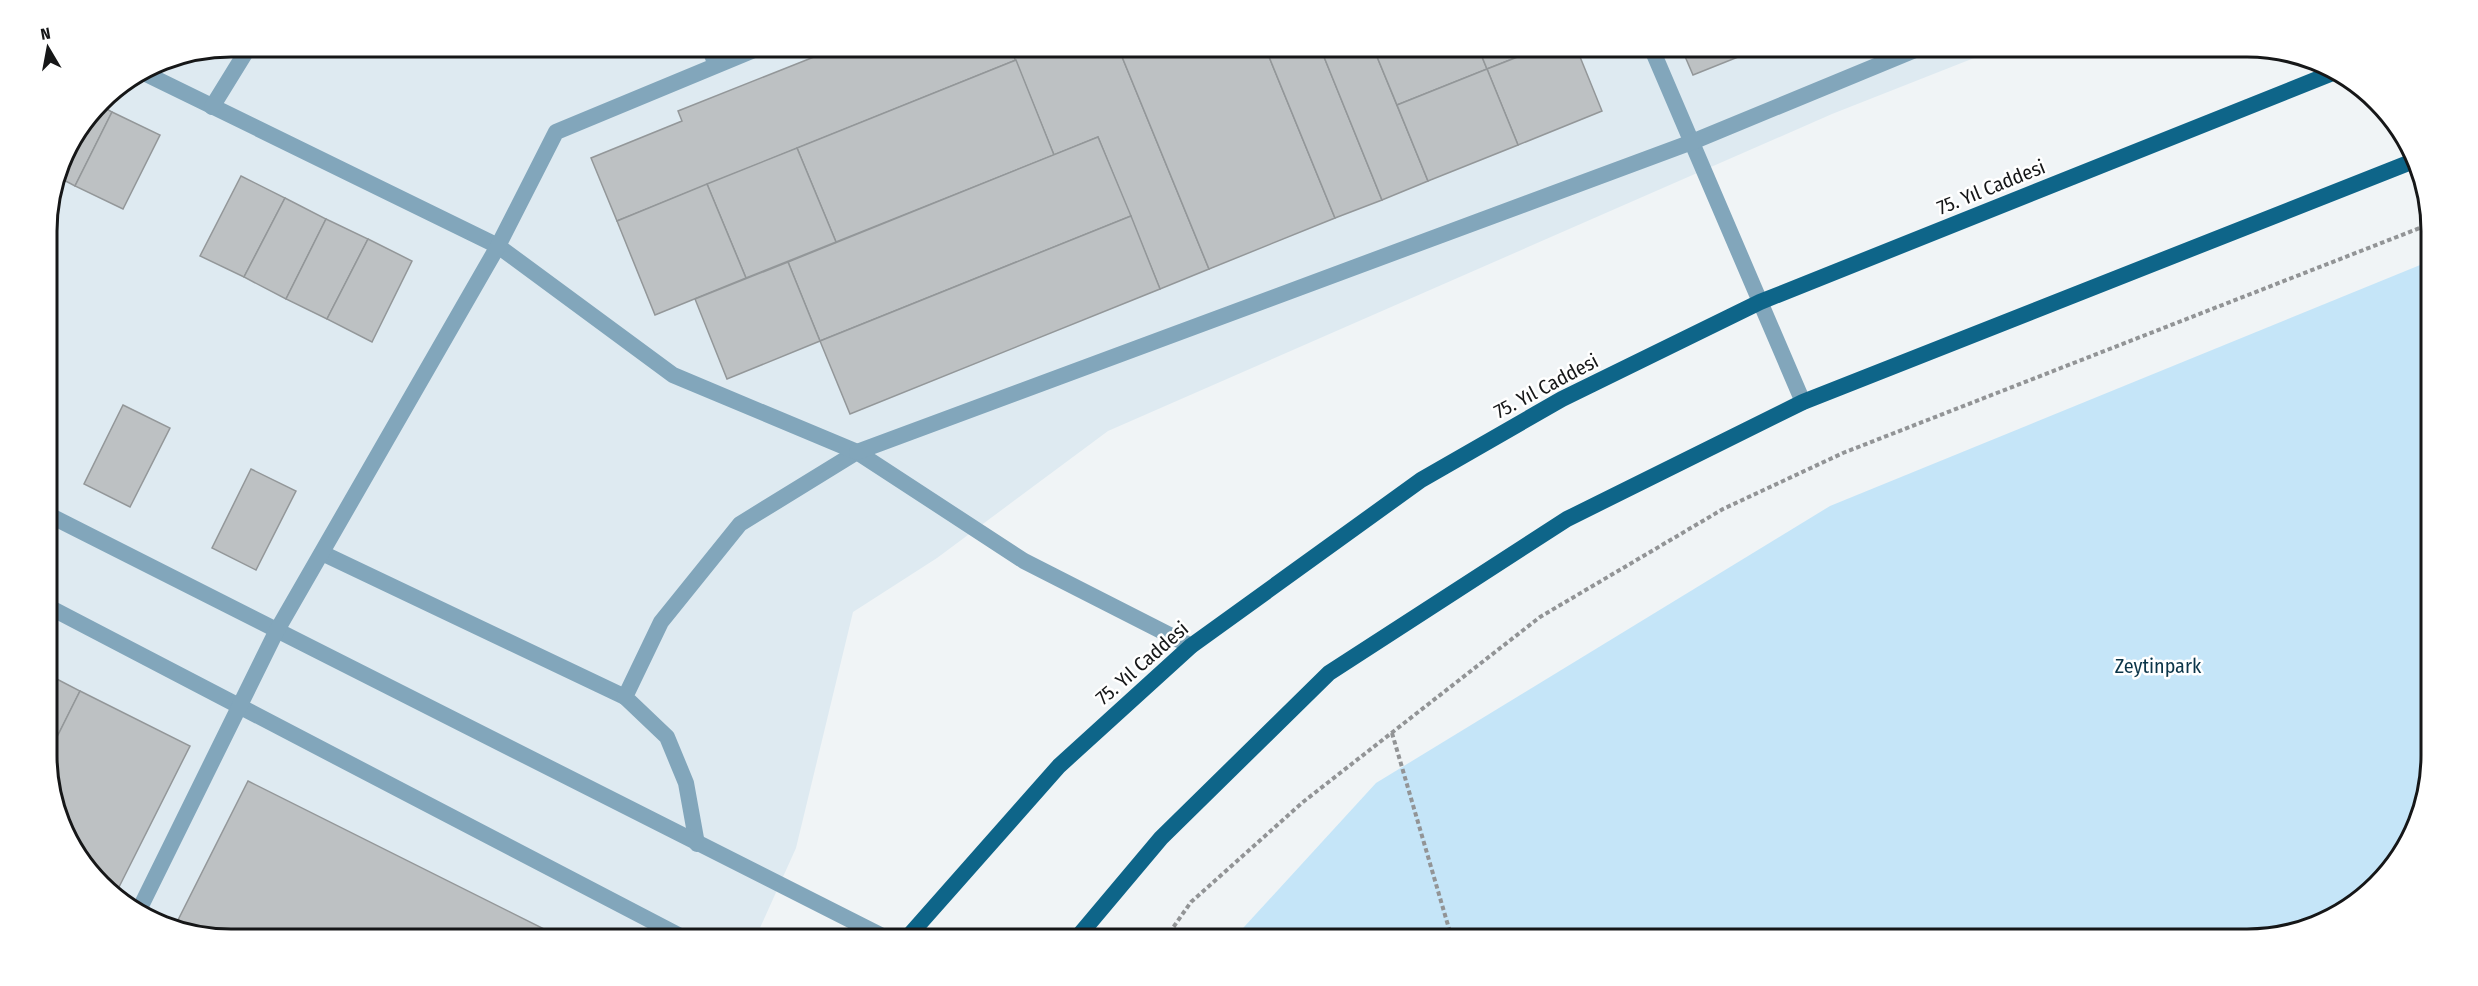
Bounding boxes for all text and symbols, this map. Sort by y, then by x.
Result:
north arrow [18,18,78,78]
text: N [39,24,52,44]
street label: 75. Yıl Caddesi [1933,154,2049,220]
street label: 75. Yıl Caddesi [1490,349,1602,423]
street label: 75. Yıl Caddesi [1091,616,1193,710]
park label: Zeytinpark [2115,654,2202,678]

